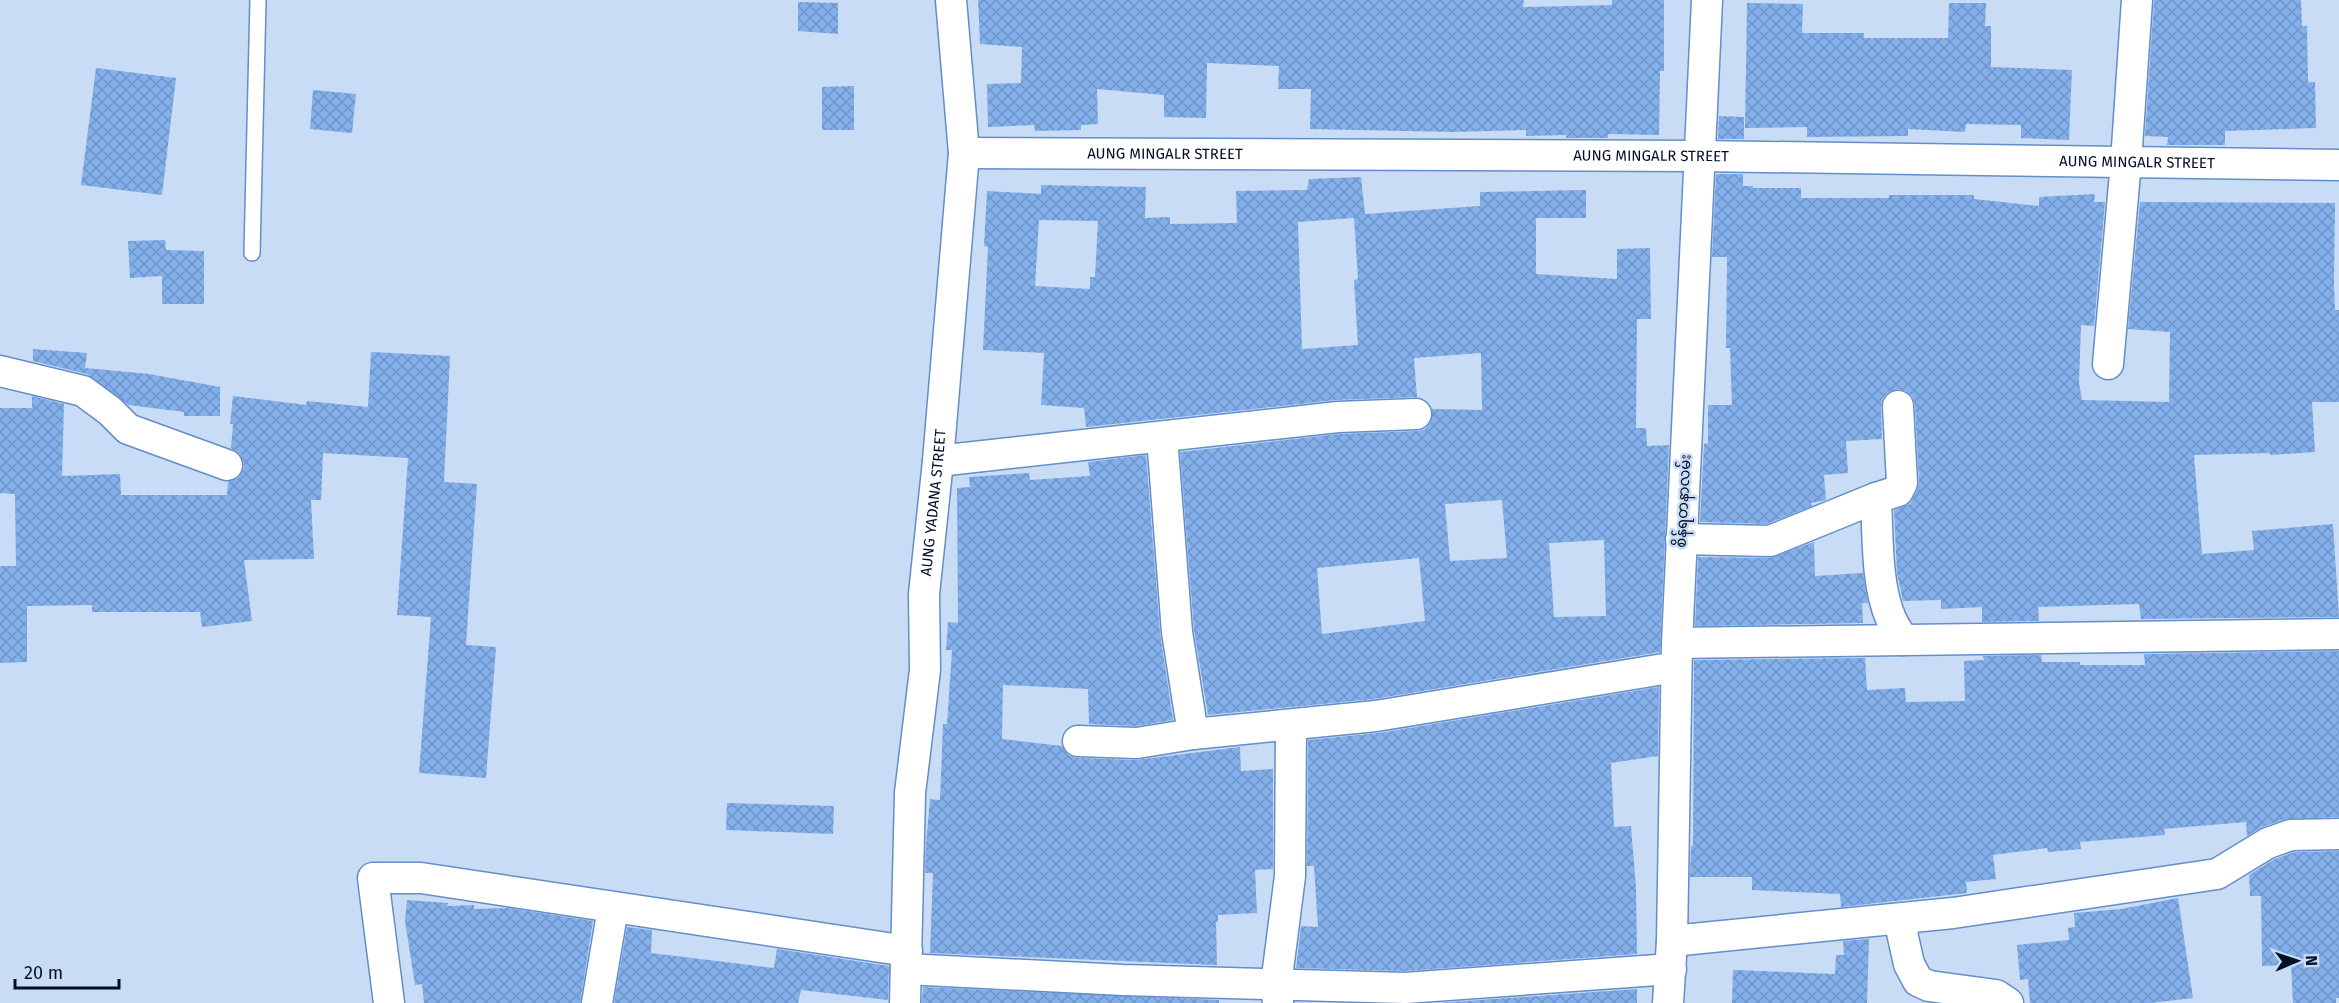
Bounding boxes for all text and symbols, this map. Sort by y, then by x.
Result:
street label: AUNG MINGALR STREET [1087,145,1243,163]
street label: AUNG MINGALR STREET [1573,146,1729,165]
street label: AUNG MINGALR STREET [2059,152,2215,172]
street label: AUNG YADANA STREET [917,428,950,577]
street label: စိန်ရတနာလမ်း [1671,454,1697,548]
north arrow [2267,931,2327,991]
scale bar [15,952,118,990]
text: N [2302,955,2321,966]
text: 20 m [24,962,63,984]

